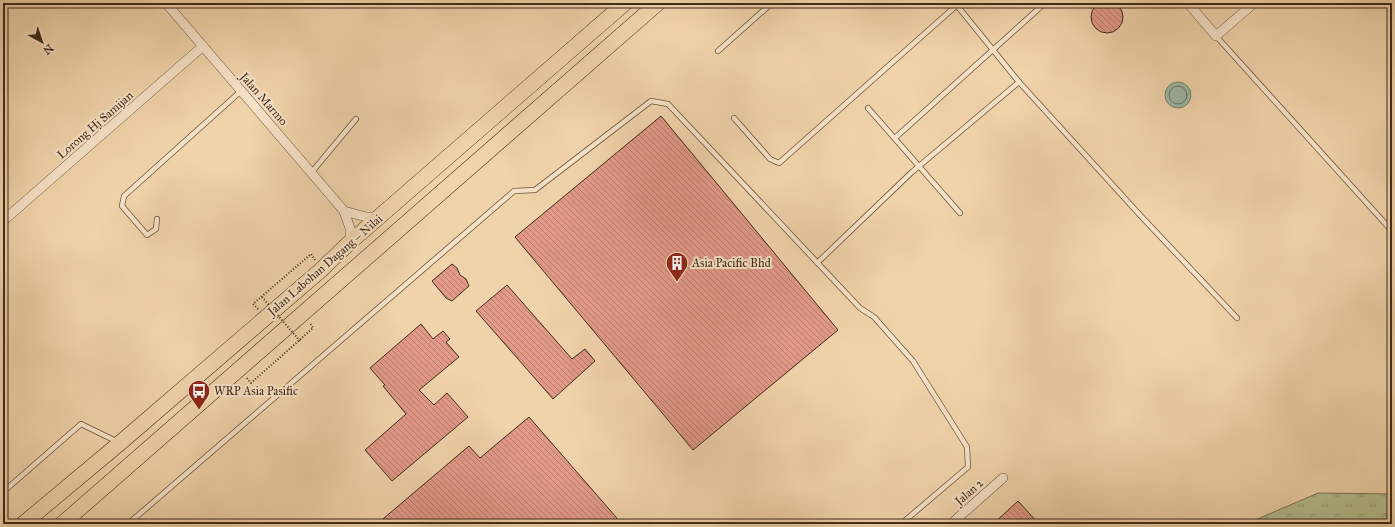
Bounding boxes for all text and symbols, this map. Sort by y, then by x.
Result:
north arrow [22,22,62,62]
text: N [40,41,56,58]
street label: Jalan Marmo [235,68,291,129]
street label: Lorong Hj Samijan [54,88,137,163]
street label: Jalan Labohan Dagang ‒ Nilai [263,211,386,321]
building icon: Asia Pacific Bhd [664,250,690,283]
place label: Asia Pacific Bhd [691,256,771,270]
bus stop icon: WRP Asia Pasific [186,378,212,411]
place label: WRP Asia Pasific [214,384,298,398]
street label: Jalan 2 [950,476,987,510]

